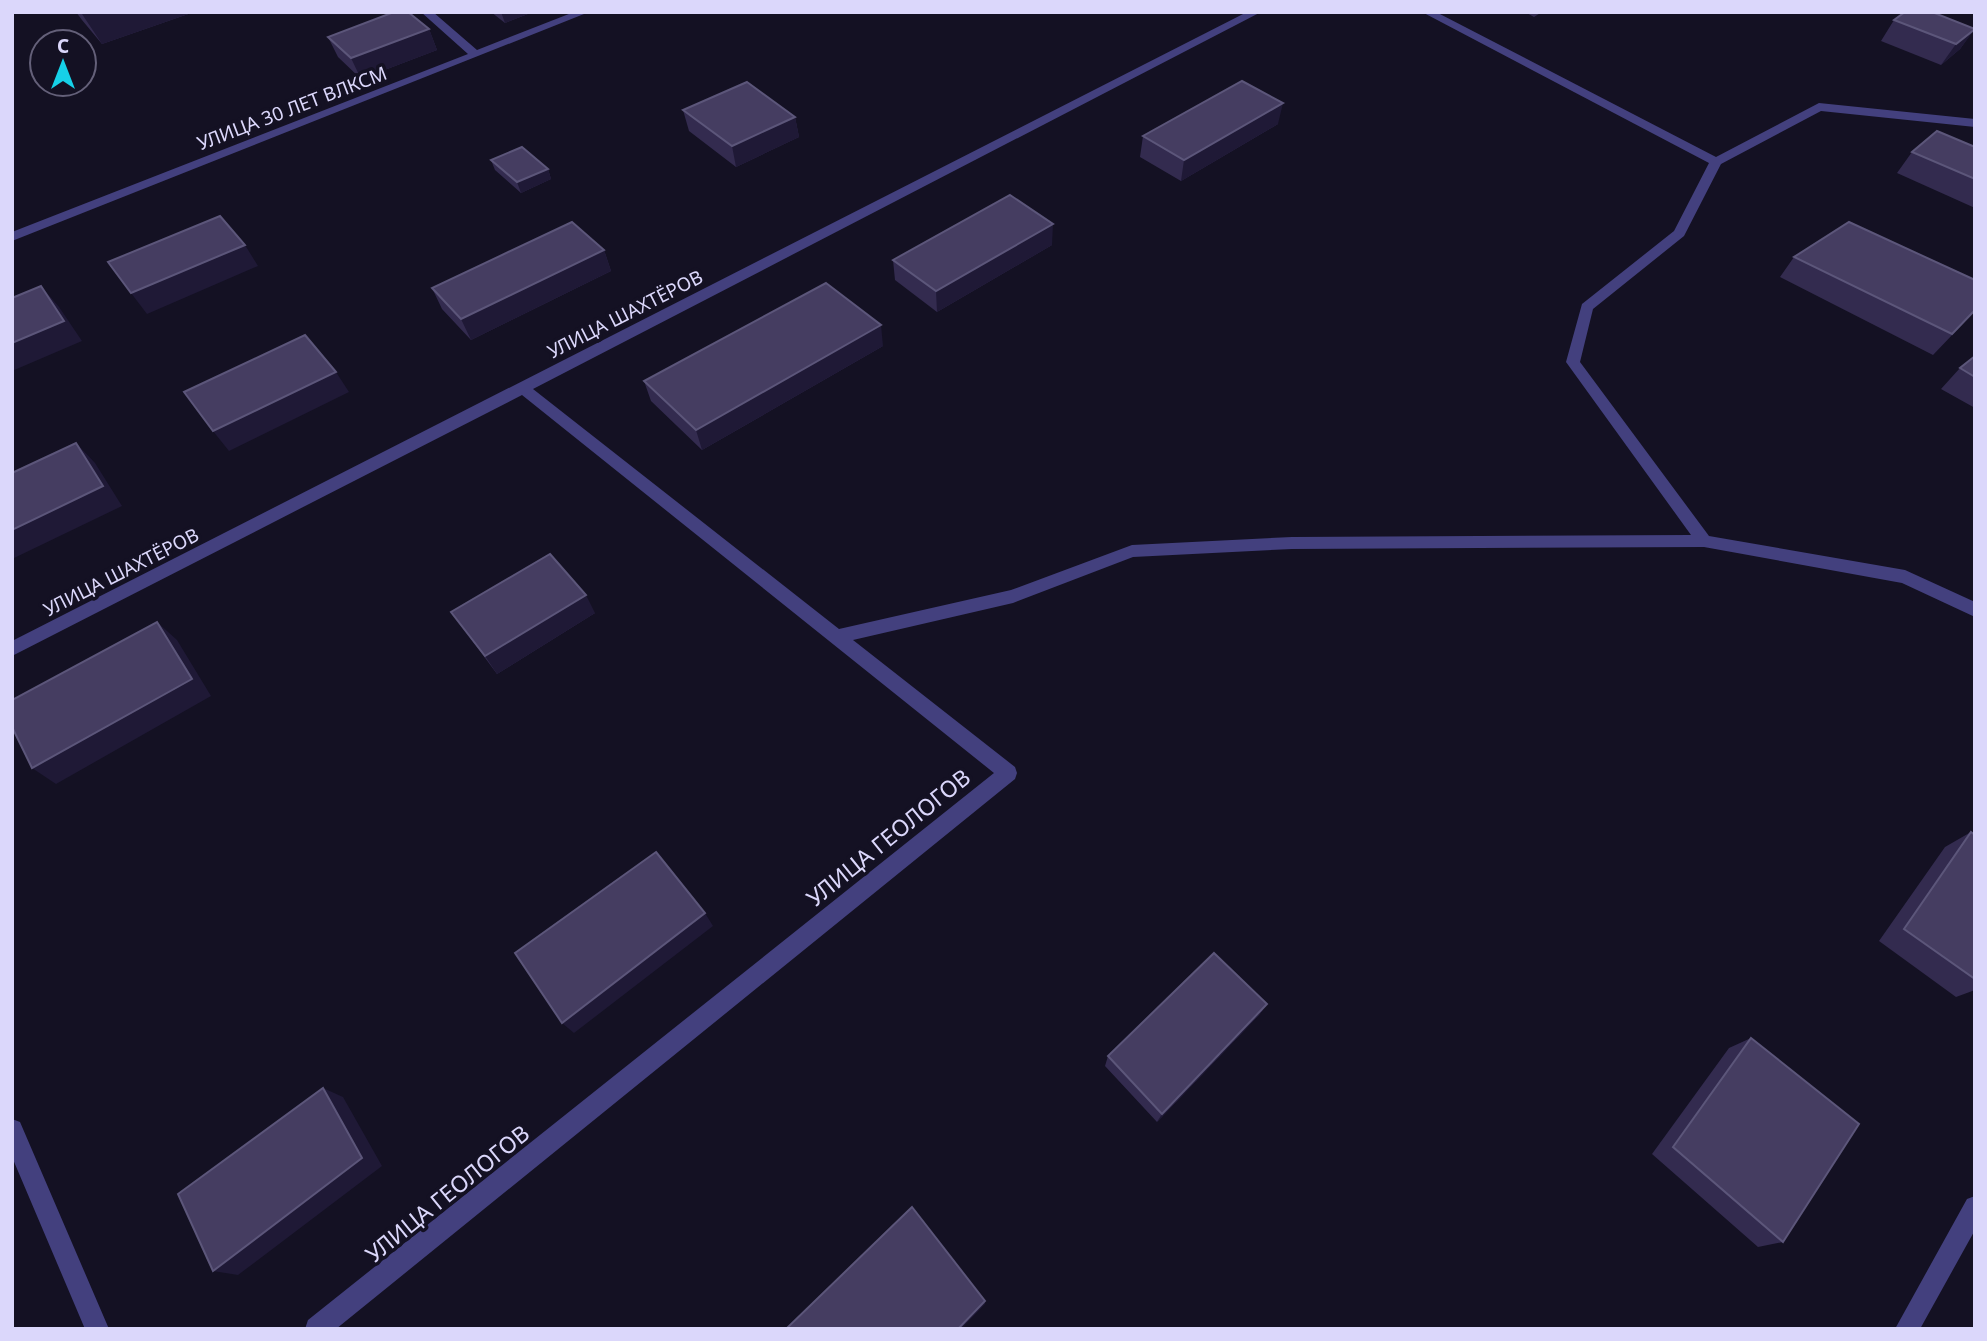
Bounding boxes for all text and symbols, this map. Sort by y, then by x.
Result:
north arrow [28,28,98,98]
text: С [57,33,69,59]
street label: УЛИЦА 30 ЛЕТ ВЛКСМ [193,60,391,156]
street label: УЛИЦА ШАХТЁРОВ [543,264,707,364]
street label: УЛИЦА ШАХТЁРОВ [39,522,203,622]
street label: УЛИЦА ГЕОЛОГОВ [799,761,977,913]
street label: УЛИЦА ГЕОЛОГОВ [358,1117,536,1269]

